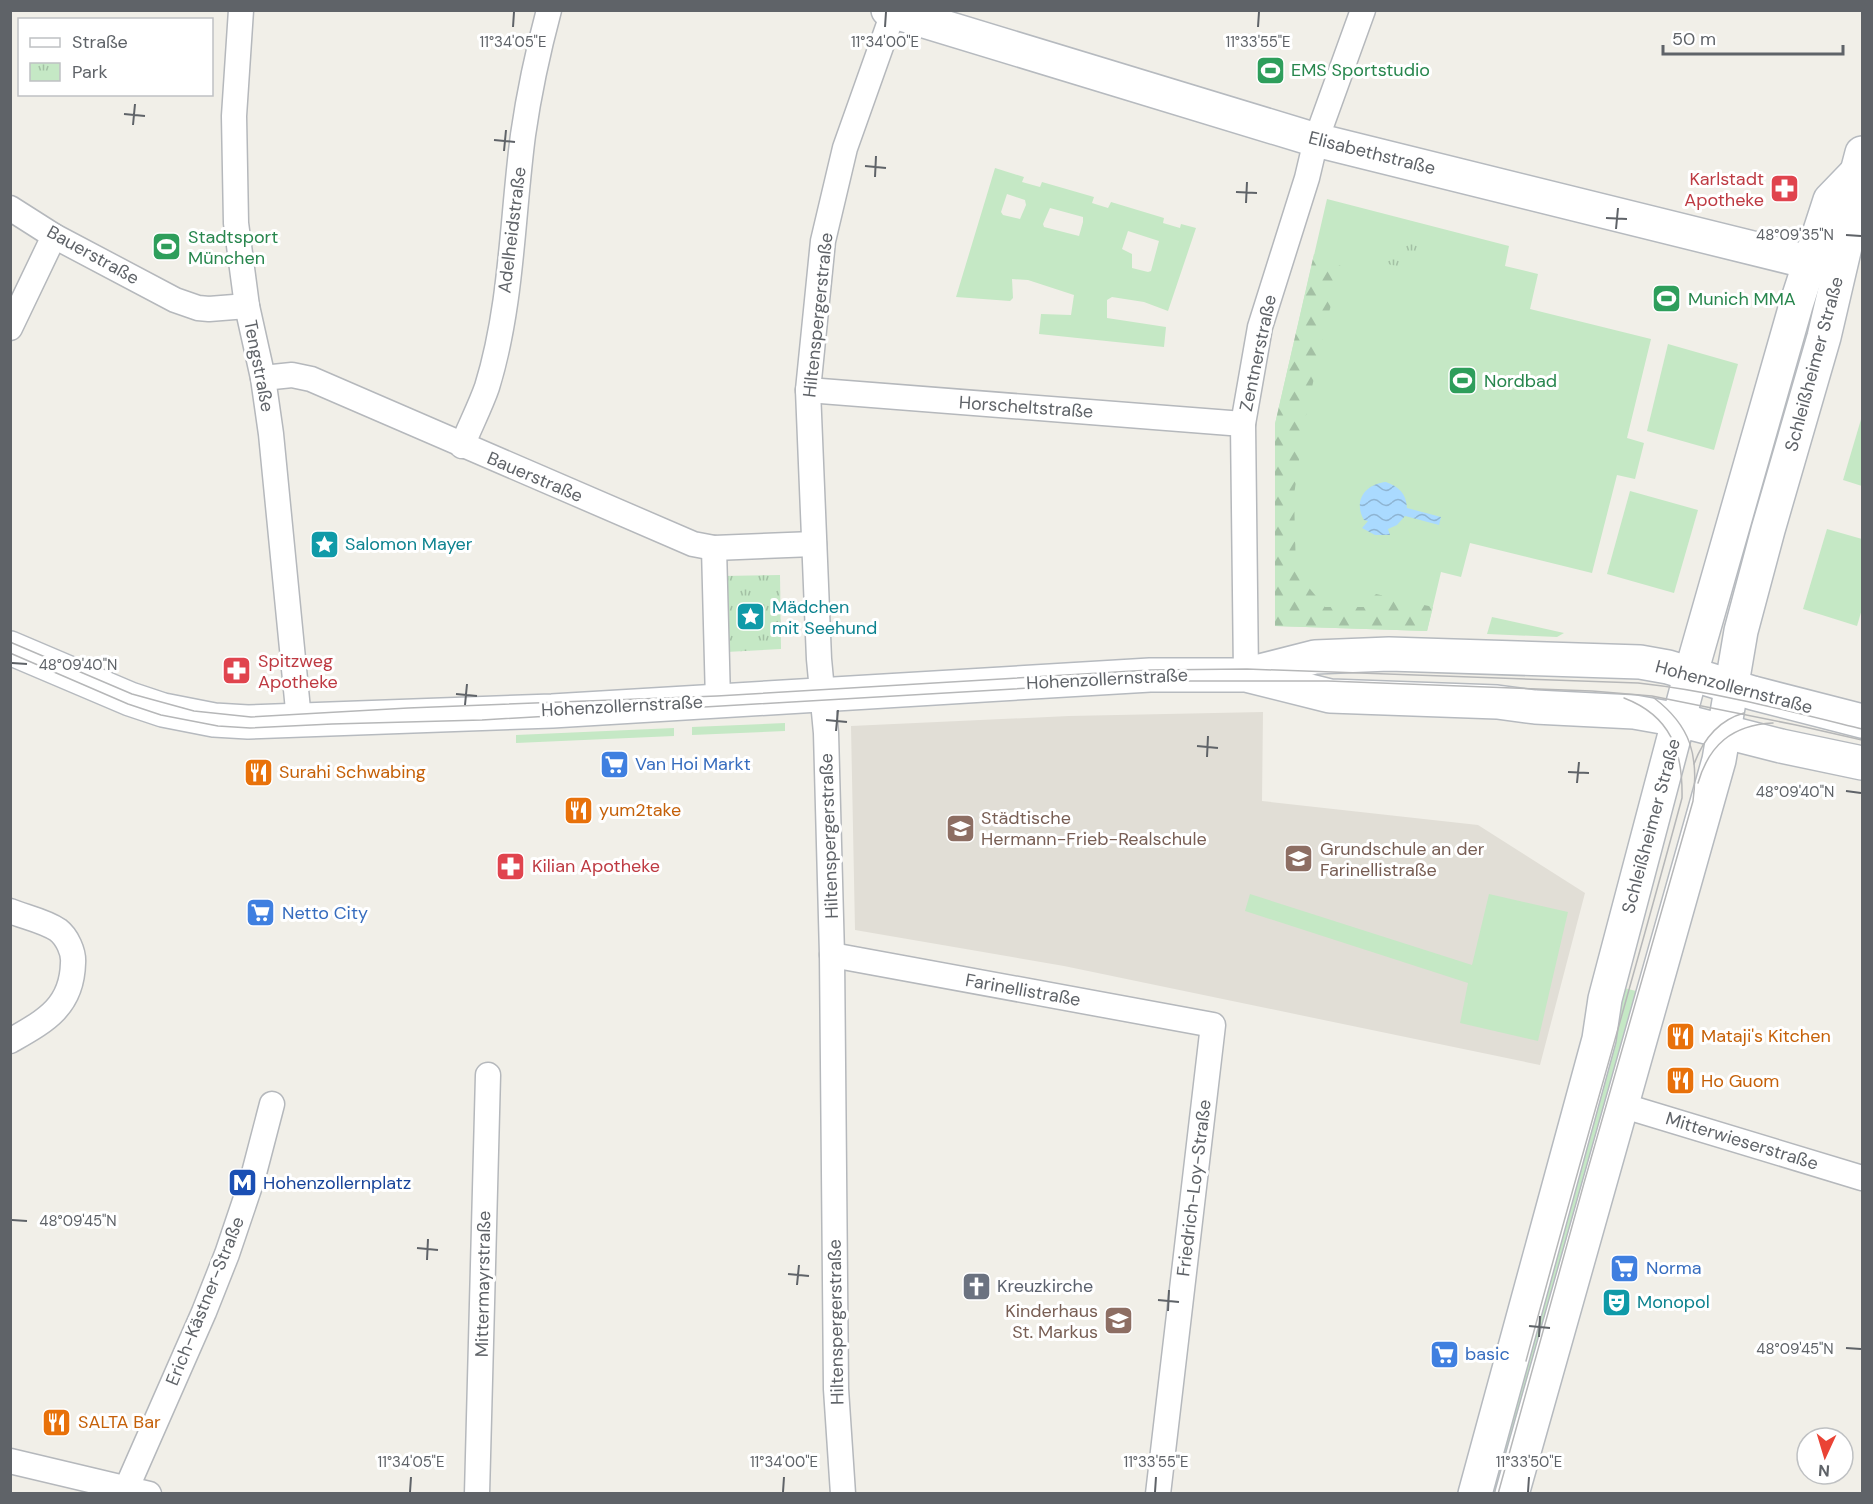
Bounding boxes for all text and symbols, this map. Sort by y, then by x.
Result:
legend [18,18,213,96]
scale bar [1663,18,1843,56]
text: 50 m [1672,27,1716,51]
text: Straße [72,30,128,54]
text: 11°34'05"E [480,32,546,52]
text: 11°34'00"E [851,32,919,52]
text: 11°33'55"E [1225,32,1291,52]
sports icon: EMS Sportstudio [1254,54,1286,86]
place label: EMS Sportstudio [1291,58,1430,82]
text: Park [72,60,108,84]
street label: Elisabethstraße [1306,126,1438,180]
street label: Adelheidstraße [492,165,532,295]
place label: Karlstadt Apotheke [1684,167,1764,212]
pharmacy icon: Karlstadt Apotheke [1769,173,1801,205]
street label: Bauerstraße [43,220,143,290]
place label: Stadtsport München [188,225,278,270]
text: 48°09'35"N [1756,225,1834,245]
sports icon: Stadtsport München [151,231,183,263]
street label: Hiltenspergerstraße [797,231,839,399]
street label: Schleißheimer Straße [1779,274,1849,454]
sports icon: Munich MMA [1651,283,1683,315]
place label: Munich MMA [1688,287,1796,311]
street label: Zentnerstraße [1234,293,1282,413]
street label: Tengstraße [238,318,280,414]
sports icon: Nordbad [1447,365,1479,397]
place label: Nordbad [1484,369,1557,393]
street label: Horscheltstraße [958,390,1094,424]
street label: Bauerstraße [483,446,587,508]
place icon: Salomon Mayer [308,528,340,560]
place label: Salomon Mayer [345,532,473,556]
place label: Mädchen mit Seehund [772,595,877,640]
place icon: Mädchen mit Seehund [735,601,767,633]
place label: Spitzweg Apotheke [258,649,338,694]
street label: Hohenzollernstraße [1653,654,1815,720]
text: 48°09'40"N [39,655,117,675]
pharmacy icon: Spitzweg Apotheke [221,655,253,687]
street label: Hohenzollernstraße [1025,663,1189,695]
street label: Hohenzollernstraße [540,690,704,722]
street label: Schleißheimer Straße [1616,736,1686,916]
supermarket icon: Van Hoi Markt [598,748,630,780]
place label: Van Hoi Markt [635,752,751,776]
street label: Hiltenspergerstraße [814,753,844,919]
restaurant icon: Surahi Schwabing [242,756,274,788]
place label: Surahi Schwabing [279,760,426,784]
text: 48°09'40"N [1756,782,1834,802]
restaurant icon: yum2take [562,794,594,826]
place label: yum2take [599,798,681,822]
place label: Städtische Hermann-Frieb-Realschule [981,806,1207,851]
school or university icon: Städtische Hermann-Frieb-Realschule [944,812,976,844]
place label: Grundschule an der Farinellistraße [1320,837,1485,882]
school or university icon: Grundschule an der Farinellistraße [1283,843,1315,875]
pharmacy icon: Kilian Apotheke [495,850,527,882]
place label: Kilian Apotheke [532,854,660,878]
supermarket icon: Netto City [245,897,277,929]
place label: Netto City [282,901,368,925]
street label: Farinellistraße [963,968,1083,1012]
restaurant icon: Mataji's Kitchen [1664,1020,1696,1052]
place label: Mataji's Kitchen [1701,1024,1831,1048]
restaurant icon: Ho Guom [1664,1065,1696,1097]
place label: Ho Guom [1701,1069,1779,1093]
street label: Friedrich-Loy-Straße [1171,1098,1217,1278]
street label: Mitterwieserstraße [1663,1106,1821,1176]
metro station icon: Hohenzollernplatz [226,1167,258,1199]
place label: Hohenzollernplatz [263,1171,411,1195]
text: 48°09'45"N [39,1211,117,1231]
street label: Mittermayrstraße [470,1211,496,1357]
street label: Erich-Kästner-Straße [160,1213,250,1389]
street label: Hiltenspergerstraße [823,1239,849,1405]
supermarket icon: Norma [1609,1252,1641,1284]
place label: Norma [1646,1256,1702,1280]
church icon: Kreuzkirche [960,1270,992,1302]
place label: Kreuzkirche [997,1274,1093,1298]
theatre icon: Monopol [1600,1286,1632,1318]
place label: Monopol [1637,1290,1710,1314]
place label: Kinderhaus St. Markus [1005,1299,1098,1344]
school or university icon: Kinderhaus St. Markus [1103,1305,1135,1337]
supermarket icon: basic [1428,1338,1460,1370]
text: 48°09'45"N [1756,1339,1834,1359]
place label: basic [1465,1342,1510,1366]
restaurant icon: SALTA Bar [41,1406,73,1438]
place label: SALTA Bar [78,1410,161,1434]
north arrow [1795,1426,1855,1486]
text: 11°34'05"E [378,1452,444,1472]
text: 11°34'00"E [750,1452,818,1472]
text: 11°33'55"E [1123,1452,1189,1472]
text: 11°33'50"E [1496,1452,1562,1472]
text: N [1817,1460,1831,1481]

